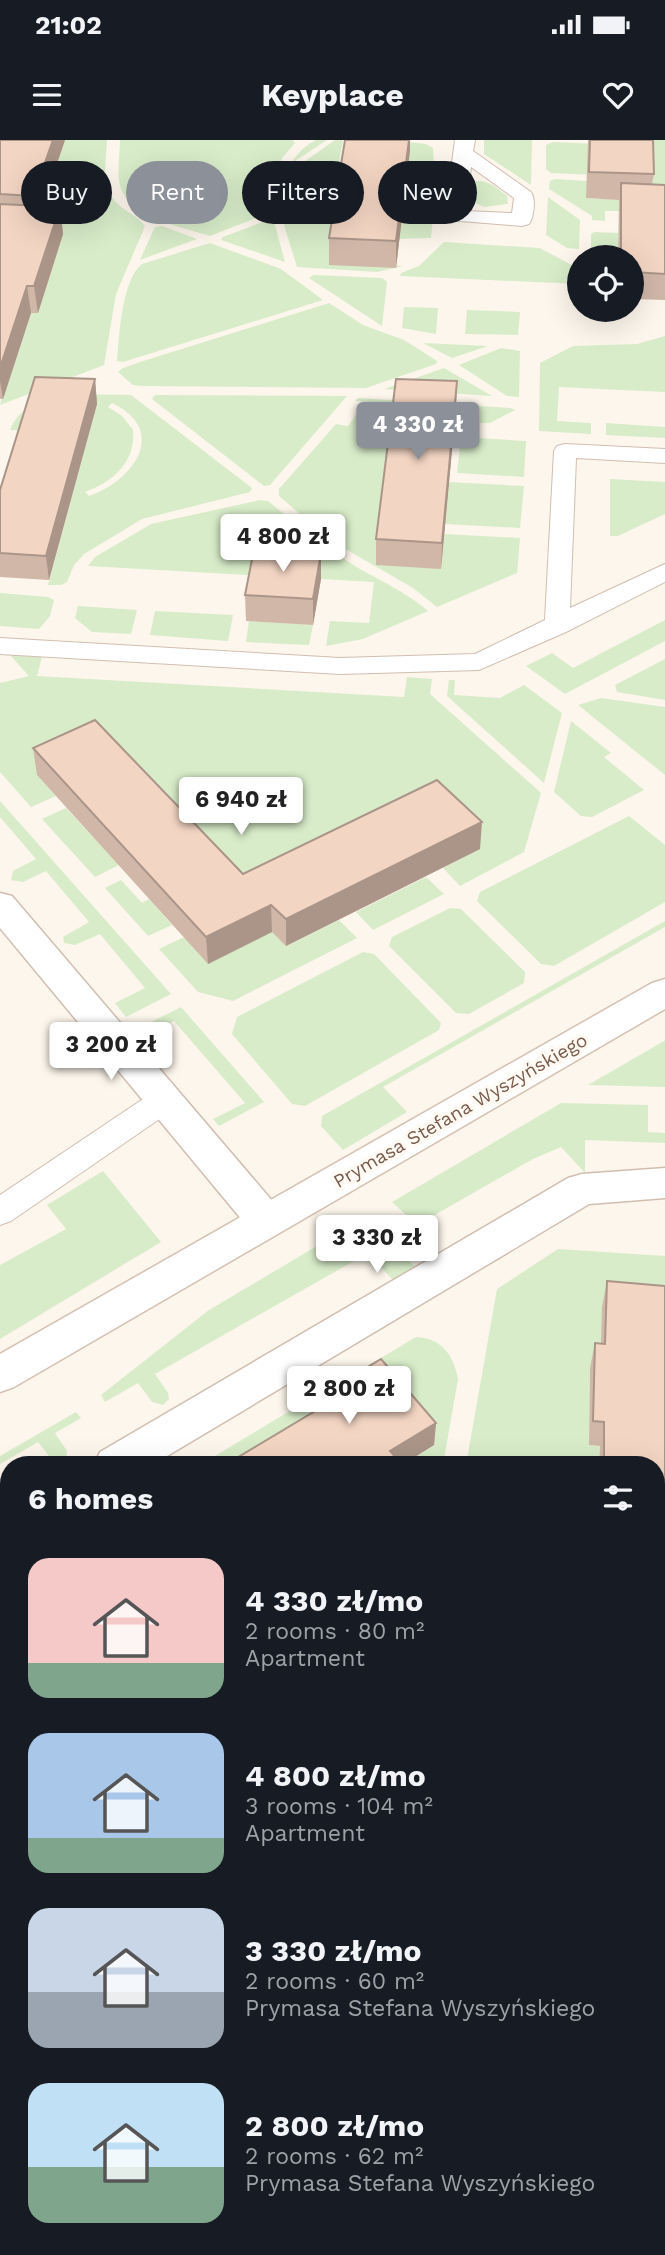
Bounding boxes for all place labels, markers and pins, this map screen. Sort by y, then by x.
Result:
pin: 4 330 zł [346,402,490,462]
pin: 4 800 zł [211,514,355,574]
pin: 6 940 zł [169,778,313,837]
pin: 3 200 zł [39,1023,183,1082]
pin: 3 330 zł [305,1216,449,1275]
pin: 2 800 zł [277,1366,421,1426]

